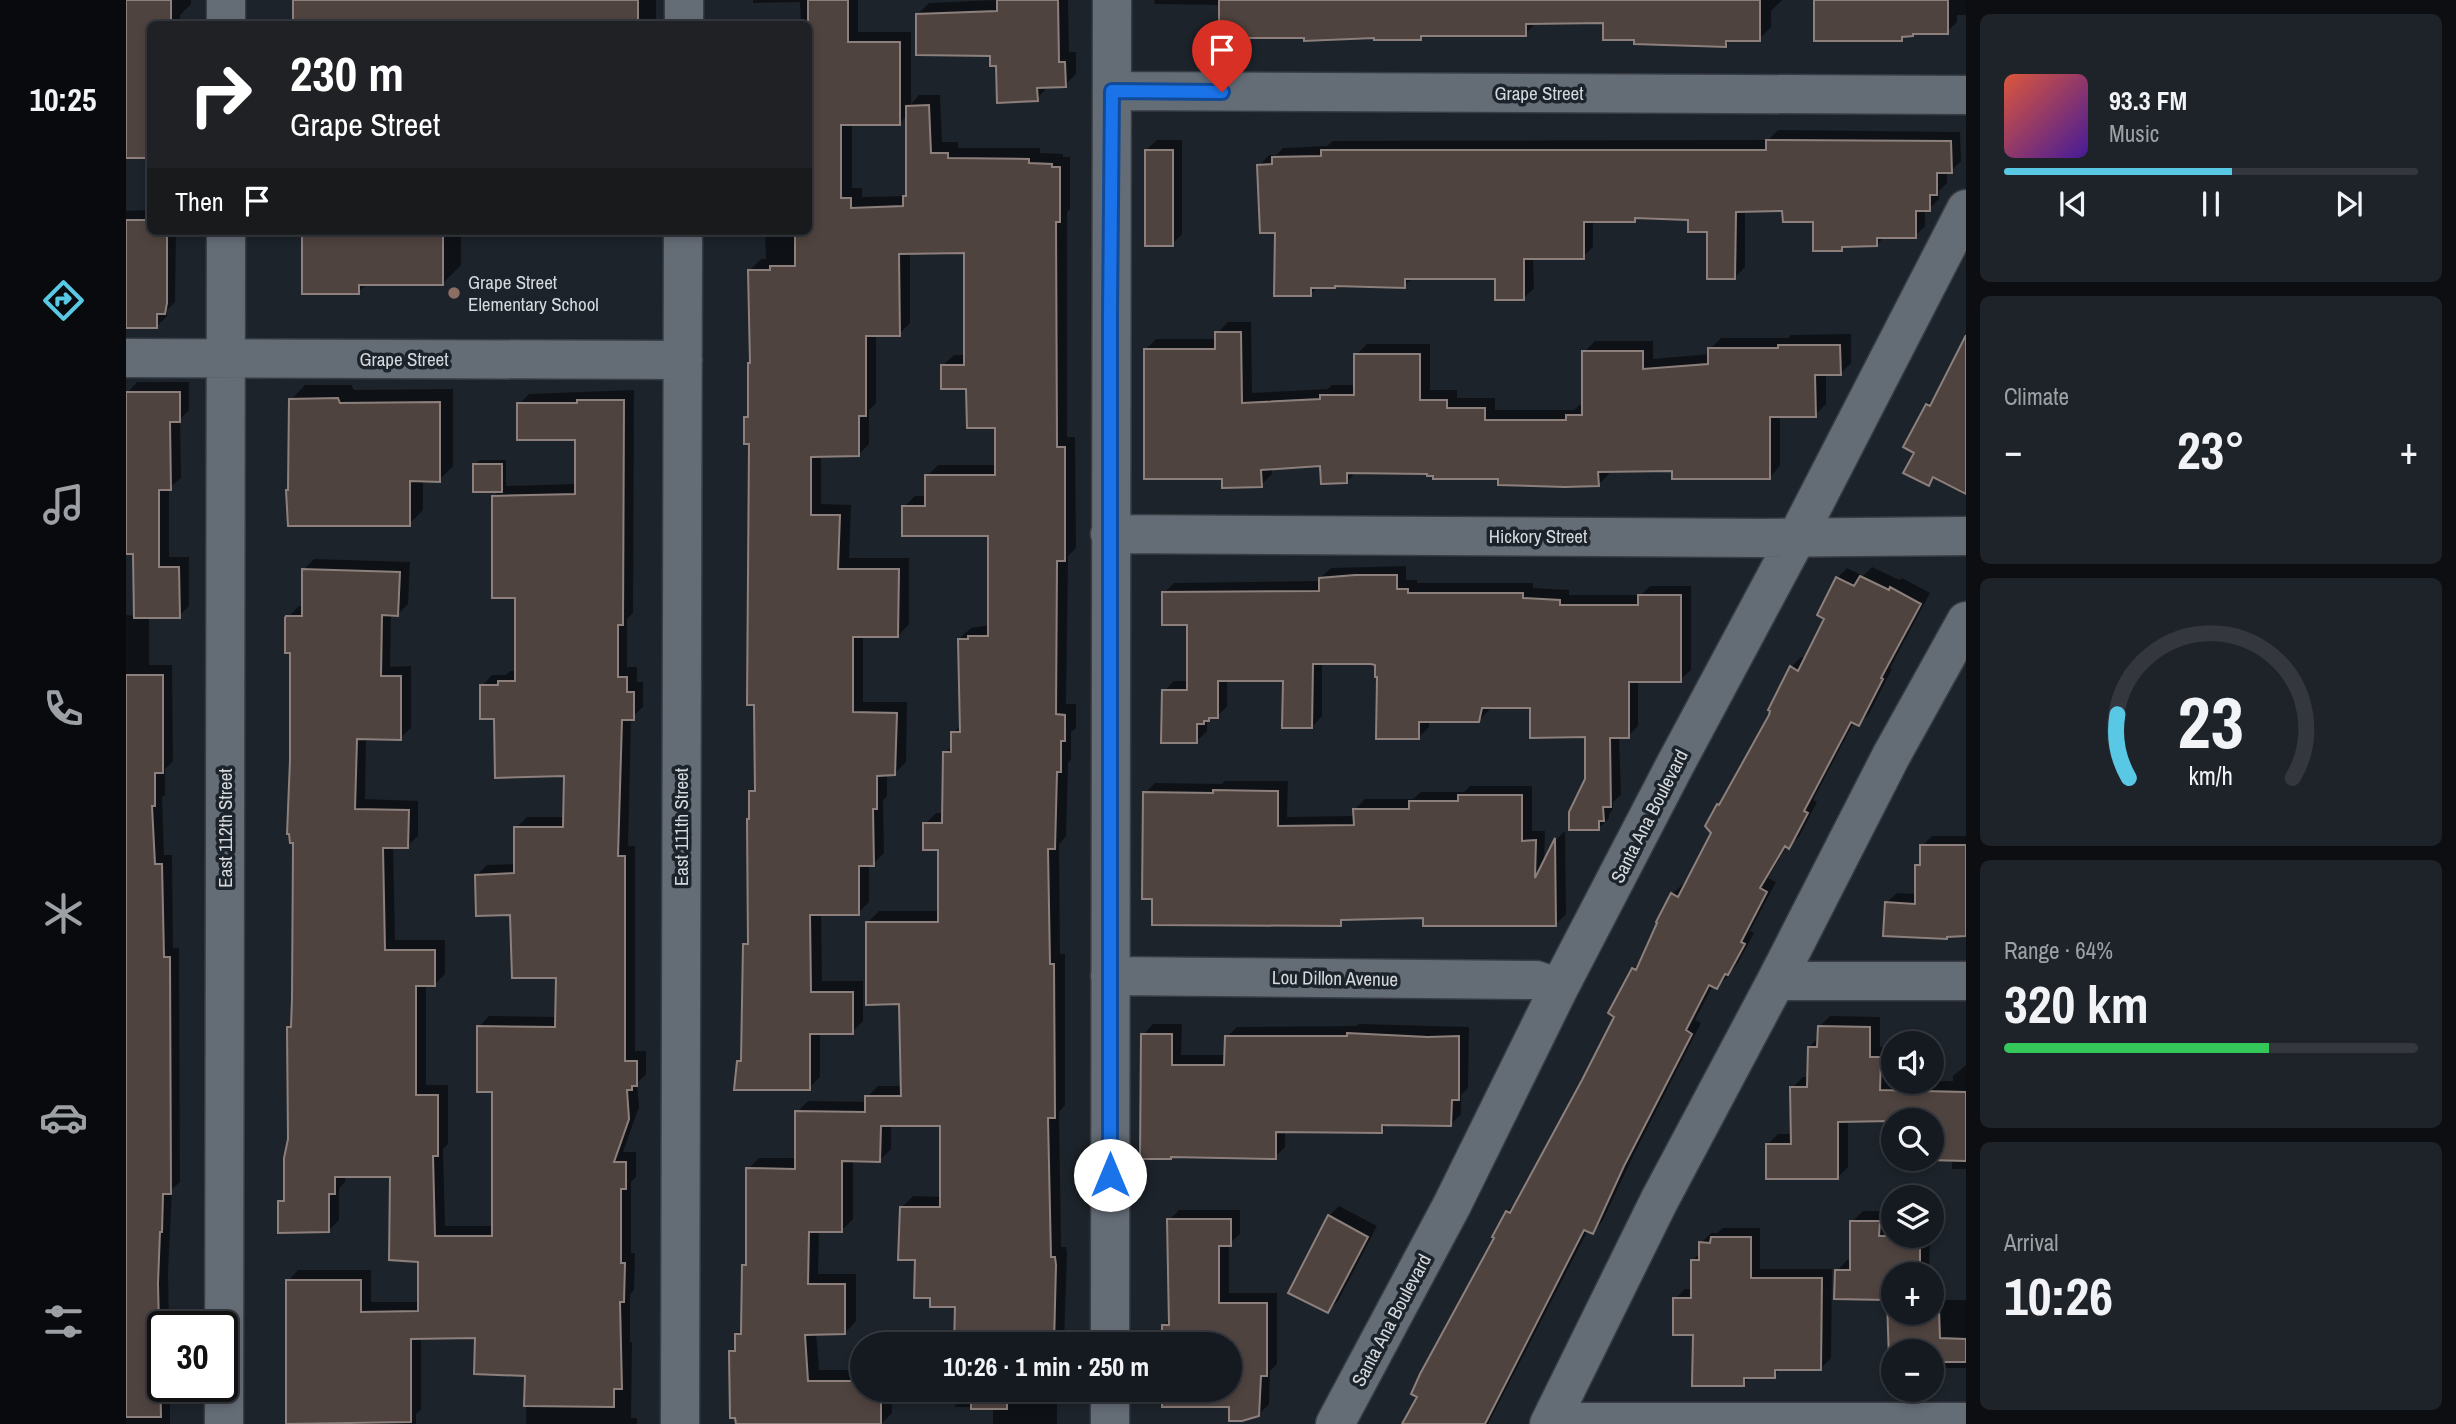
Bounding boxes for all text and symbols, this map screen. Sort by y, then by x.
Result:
pin [1192,20,1252,92]
icon: arrive [1203,31,1241,69]
text: 230 m [290,40,404,106]
icon: right [175,49,266,140]
text: 10:25 [29,78,97,121]
street label: Grape Street [1494,80,1584,106]
text: 93.3 FM [2109,83,2187,118]
text: Grape Street [290,103,440,146]
text: Music [2109,118,2159,149]
icon: arrive [238,182,276,220]
text: Then [175,184,224,219]
icon: previous [2054,185,2092,223]
icon: pause [2192,185,2230,223]
icon: next [2330,185,2368,223]
place label: Grape Street Elementary School [468,269,599,317]
icon: directions [39,276,88,325]
marker: Grape Street Elementary School [446,285,462,301]
street label: Grape Street [359,346,449,372]
text: Climate [2004,381,2069,412]
text: 23° [2177,415,2245,485]
text: − [2004,425,2022,476]
text: + [2400,425,2418,476]
icon: music [39,480,88,529]
street label: Hickory Street [1489,523,1588,549]
text: 23 [2178,673,2244,771]
icon: phone [39,684,88,733]
street label: Santa Ana Boulevard [1604,745,1694,887]
text: km/h [2189,759,2233,793]
street label: East 111th Street [668,767,694,886]
street label: East 112th Street [212,768,238,888]
icon: climate [39,889,88,938]
text: Range · 64% [2004,935,2113,966]
street label: Lou Dillon Avenue [1272,964,1398,992]
text: 320 km [2004,969,2149,1039]
map controls [1881,1031,1944,1402]
button: sound [1881,1031,1944,1094]
icon: car [39,1093,88,1142]
button: search [1881,1108,1944,1171]
position arrow [1073,1138,1147,1212]
button: layers [1881,1185,1944,1248]
text: Arrival [2004,1227,2059,1258]
street label: Santa Ana Boulevard [1345,1249,1437,1391]
text: 10:26 [2004,1261,2113,1331]
button: + [1881,1262,1944,1325]
icon: filters [39,1297,88,1346]
speed limit sign: 30 [147,1311,238,1402]
button: − [1881,1339,1944,1402]
text: 10:26 · 1 min · 250 m [943,1349,1149,1384]

